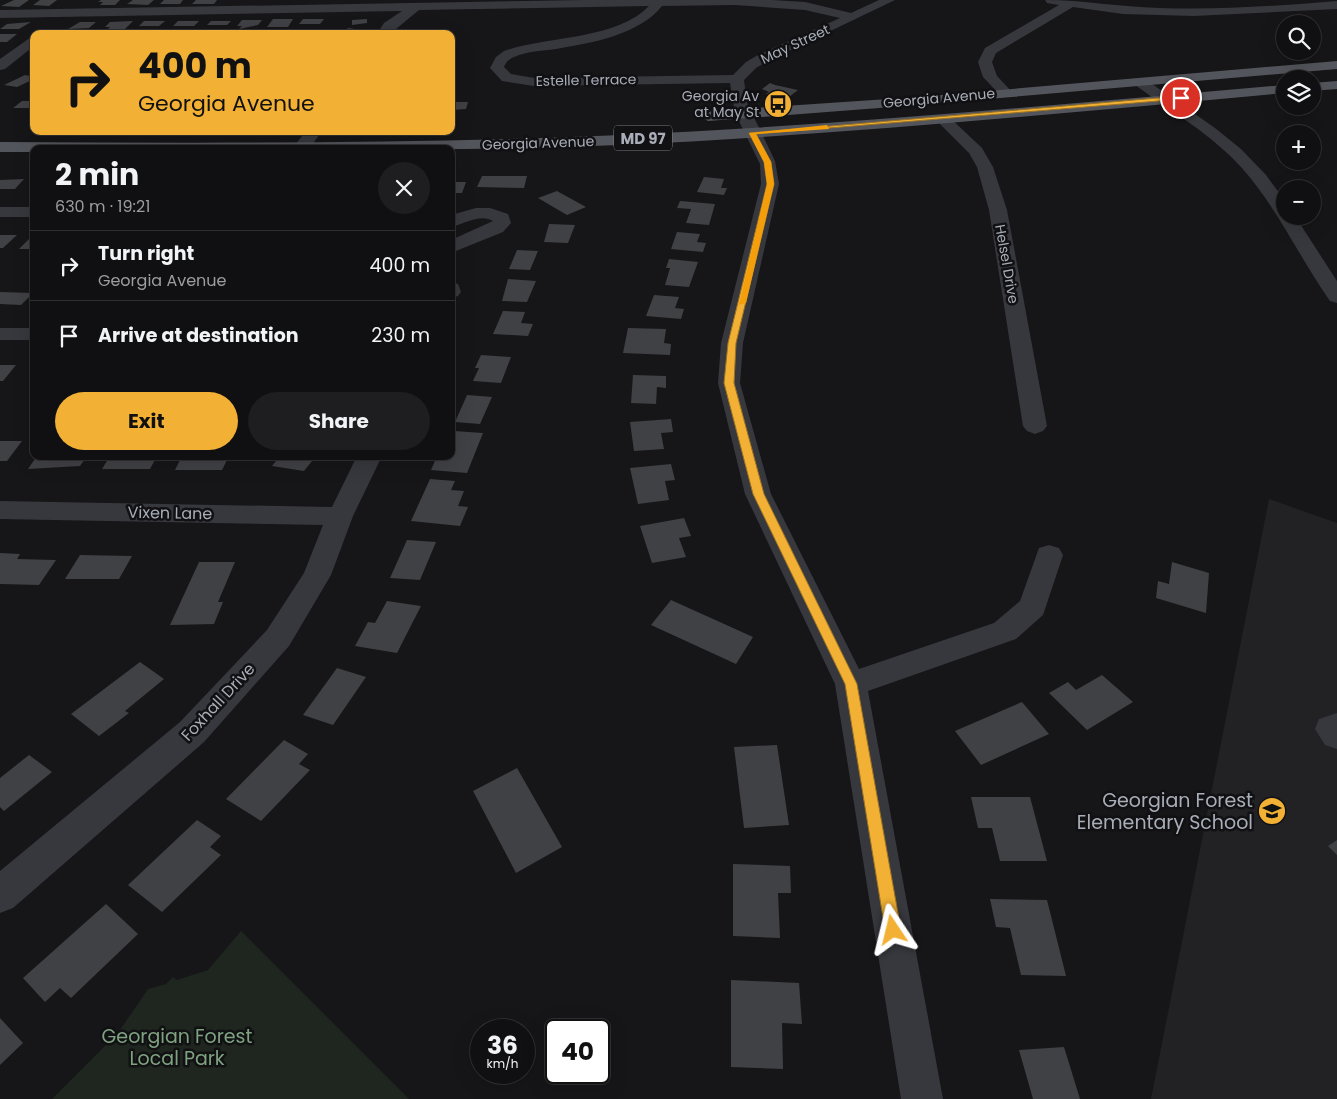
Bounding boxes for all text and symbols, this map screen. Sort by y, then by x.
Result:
map controls [1276,15,1321,225]
button: search [1276,15,1321,60]
street label: May Street [757,19,833,69]
text: 400 m [138,41,252,90]
icon: right [55,50,120,115]
street label: Estelle Terrace [535,69,637,91]
button: layers [1276,70,1321,115]
pin [1160,77,1202,119]
street label: Georgia Avenue [882,83,996,113]
icon: arrive [1167,84,1195,112]
place label: Georgia Av at May St [682,86,759,122]
text: Georgia Avenue [138,88,315,119]
bus stop icon: Georgia Av at May St [763,89,793,119]
button: + [1276,125,1321,170]
road number: MD 97 [614,126,672,150]
street label: Georgia Avenue [481,131,595,155]
text: 2 min [55,153,139,196]
button: close [378,162,430,214]
button: − [1276,180,1321,225]
text: 630 m · 19:21 [55,195,150,218]
street label: Helsel Drive [990,223,1024,305]
text: Turn right [98,240,194,267]
icon: right [55,252,83,280]
text: 400 m [370,252,430,279]
text: Georgia Avenue [98,269,227,292]
icon: arrive [55,322,83,350]
text: Arrive at destination [98,322,299,349]
text: 230 m [371,322,430,349]
button: Exit [55,392,238,450]
button: Share [248,392,430,450]
street label: Vixen Lane [127,501,213,525]
street label: Foxhall Drive [176,658,260,746]
place label: Georgian Forest Elementary School [1077,787,1253,836]
school or university icon: Georgian Forest Elementary School [1257,796,1287,826]
position arrow [866,903,918,955]
speed limit sign: 40 [545,1019,610,1084]
park label: Georgian Forest Local Park [102,1023,253,1072]
text: 36 [487,1028,518,1063]
text: km/h [487,1055,518,1072]

